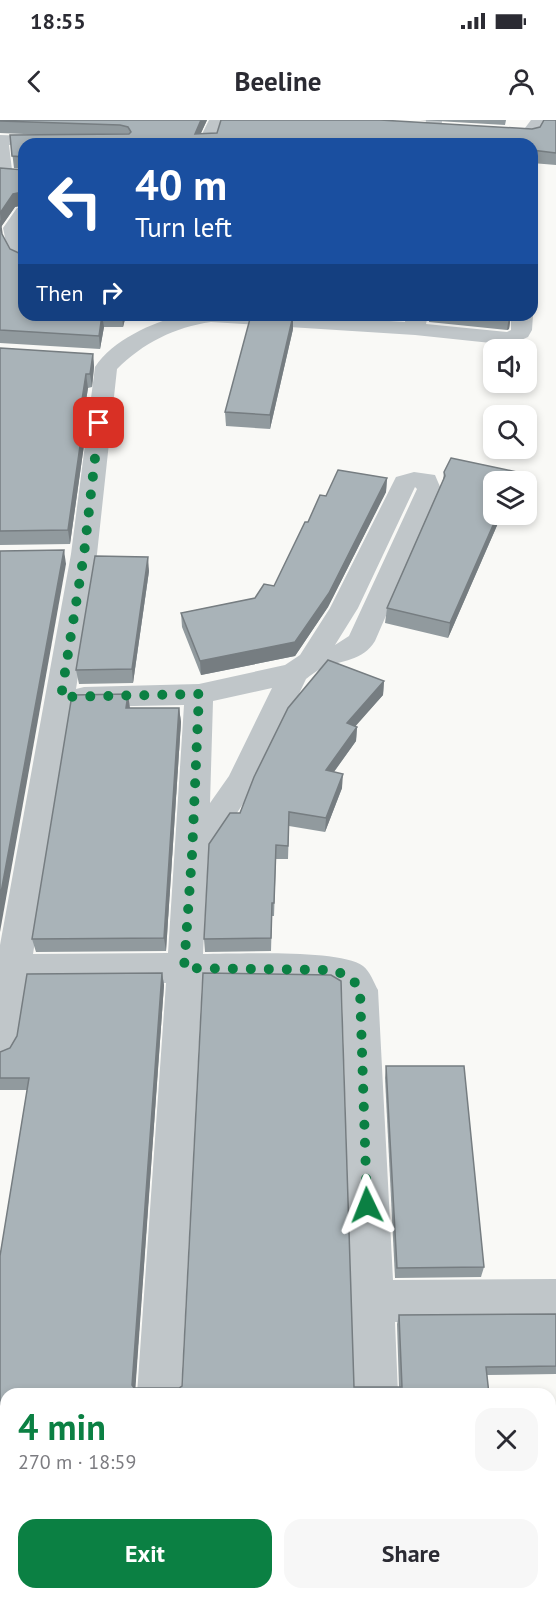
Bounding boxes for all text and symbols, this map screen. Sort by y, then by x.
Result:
text: 18:55 [30,7,86,35]
text: Beeline [235,64,321,98]
icon: back [18,65,51,98]
icon: person [505,65,538,98]
text: 40 m [135,157,227,212]
icon: left [36,162,114,240]
text: Turn left [135,210,232,244]
icon: right [95,276,128,309]
text: Then [36,279,83,307]
map controls [483,339,537,525]
button: sound [483,339,537,393]
pin [73,397,124,448]
button: search [483,405,537,459]
icon: arrive [82,406,115,439]
button: layers [483,471,537,525]
position arrow [335,1173,399,1237]
text: 4 min [18,1403,106,1450]
button: close [475,1408,538,1471]
text: 270 m · 18:59 [18,1449,136,1475]
button: Exit [18,1519,272,1588]
button: Share [284,1519,538,1588]

